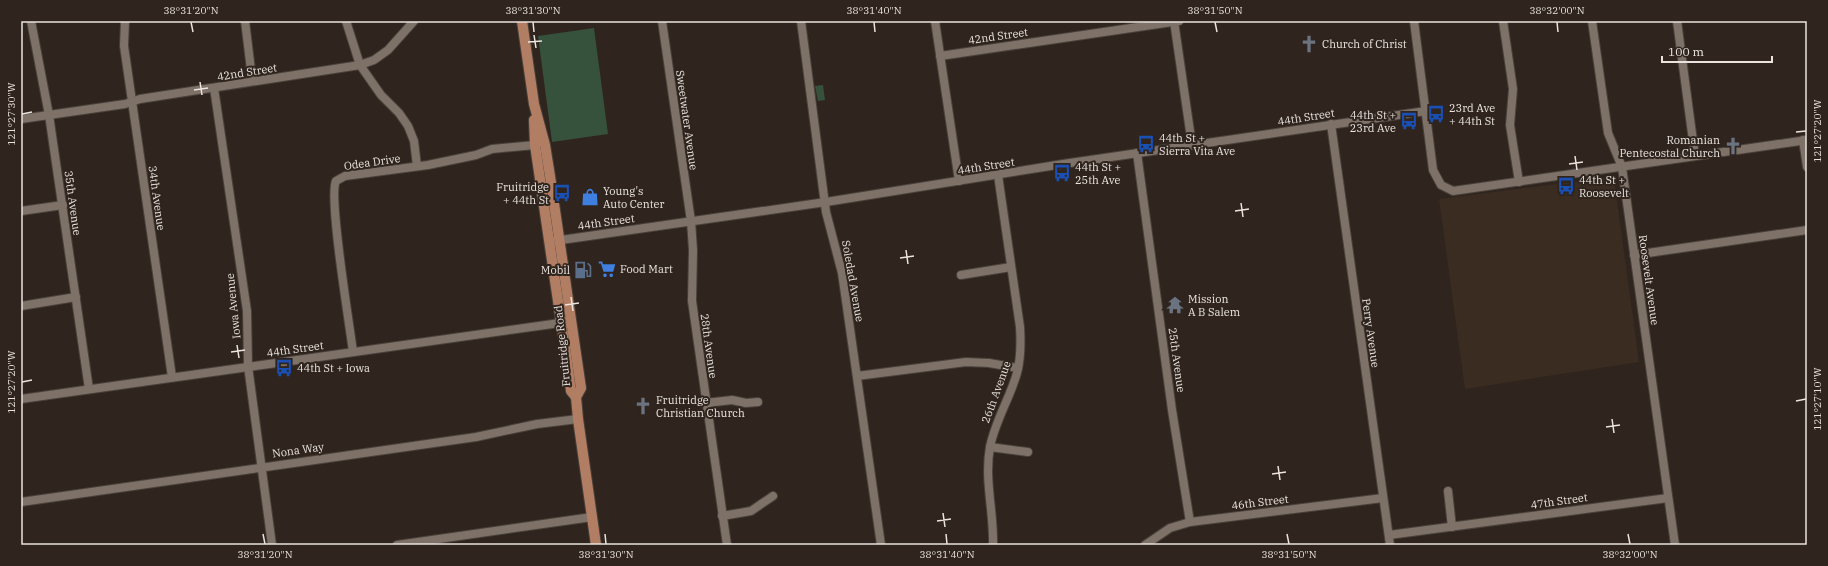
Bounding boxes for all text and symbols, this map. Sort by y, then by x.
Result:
text: 38°31'20"N [164,4,219,17]
text: 38°31'30"N [506,4,561,17]
text: 38°31'40"N [847,4,902,17]
text: 38°31'50"N [1188,4,1243,17]
text: 38°32'00"N [1530,4,1585,17]
street label: 42nd Street [967,25,1029,47]
church icon: Church of Christ [1299,34,1319,54]
place label: Church of Christ [1322,37,1407,51]
scale bar [1662,38,1772,64]
text: 100 m [1668,44,1704,59]
street label: 42nd Street [216,60,278,84]
street label: Sweetwater Avenue [673,69,701,171]
text: 121°27'30"W [5,82,18,146]
text: 121°27'20"W [1811,99,1824,163]
place label: 23rd Ave + 44th St [1449,101,1495,128]
bus stop icon: 23rd Ave + 44th St [1426,104,1446,124]
street label: 44th Street [1277,106,1336,128]
place label: 44th St + 23rd Ave [1350,108,1396,135]
bus stop icon: 44th St + 23rd Ave [1399,111,1419,131]
place label: 44th St + Sierra Vita Ave [1159,131,1235,158]
place label: Romanian Pentecostal Church [1620,133,1720,160]
bus stop icon: 44th St + Sierra Vita Ave [1136,134,1156,154]
church icon: Romanian Pentecostal Church [1723,136,1743,156]
street label: Odea Drive [343,151,401,173]
street label: 44th Street [957,155,1016,177]
place label: 44th St + 25th Ave [1075,160,1121,187]
bus stop icon: 44th St + 25th Ave [1052,163,1072,183]
street label: 34th Avenue [146,165,168,231]
street label: 35th Avenue [62,170,84,236]
place label: 44th St + Roosevelt [1579,173,1629,200]
bus stop icon: 44th St + Roosevelt [1556,176,1576,196]
place label: Fruitridge + 44th St [496,180,549,207]
bus stop icon: Fruitridge + 44th St [552,183,572,203]
place label: Young's Auto Center [603,184,665,211]
shop icon: Young's Auto Center [580,187,600,207]
street label: 44th Street [577,211,636,233]
street label: Roosevelt Avenue [1636,234,1662,326]
street label: Soledad Avenue [839,239,867,323]
supermarket icon: Food Mart [597,259,617,279]
fuel station icon: Mobil [573,260,593,280]
place label: Food Mart [620,262,673,276]
place label: Mobil [541,263,570,277]
street label: Iowa Avenue [223,273,243,339]
place label: Mission A B Salem [1188,292,1241,319]
temple icon: Mission A B Salem [1165,295,1185,315]
street label: Perry Avenue [1359,298,1383,369]
street label: Fruitridge Road [551,304,573,387]
street label: 28th Avenue [698,313,720,379]
street label: 25th Avenue [1166,327,1188,393]
street label: 44th Street [266,338,325,360]
text: 121°27'20"W [5,350,18,414]
bus stop icon: 44th St + Iowa [274,358,294,378]
street label: 26th Avenue [978,359,1014,425]
place label: 44th St + Iowa [297,361,370,375]
text: 121°27'10"W [1811,367,1824,431]
place label: Fruitridge Christian Church [656,393,745,420]
church icon: Fruitridge Christian Church [633,396,653,416]
street label: Nona Way [271,439,325,461]
street label: 47th Street [1530,490,1589,512]
street label: 46th Street [1231,492,1289,512]
text: 38°31'20"N [238,548,293,561]
text: 38°31'30"N [579,548,634,561]
text: 38°31'40"N [920,548,975,561]
text: 38°31'50"N [1262,548,1317,561]
text: 38°32'00"N [1603,548,1658,561]

